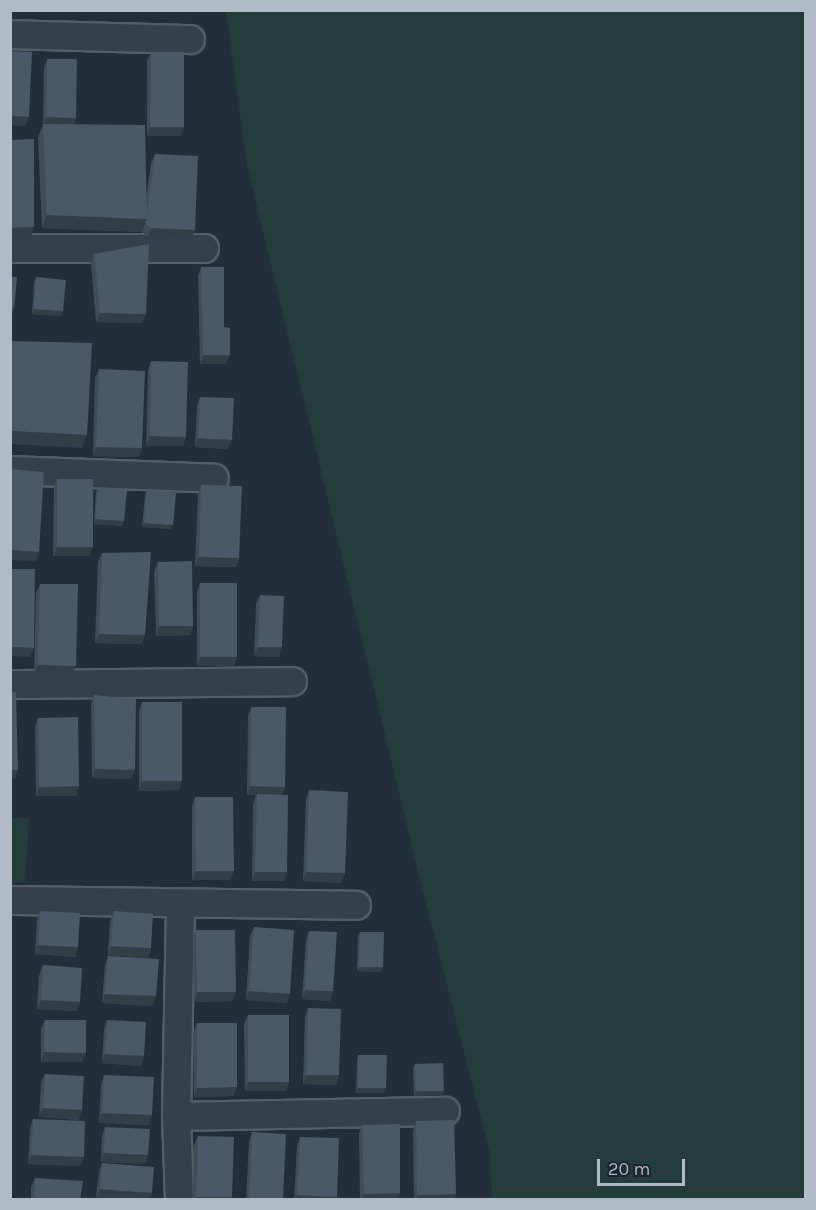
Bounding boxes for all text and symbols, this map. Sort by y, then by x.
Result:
scale bar [600,1147,688,1185]
text: 20 m [608,1158,650,1180]

